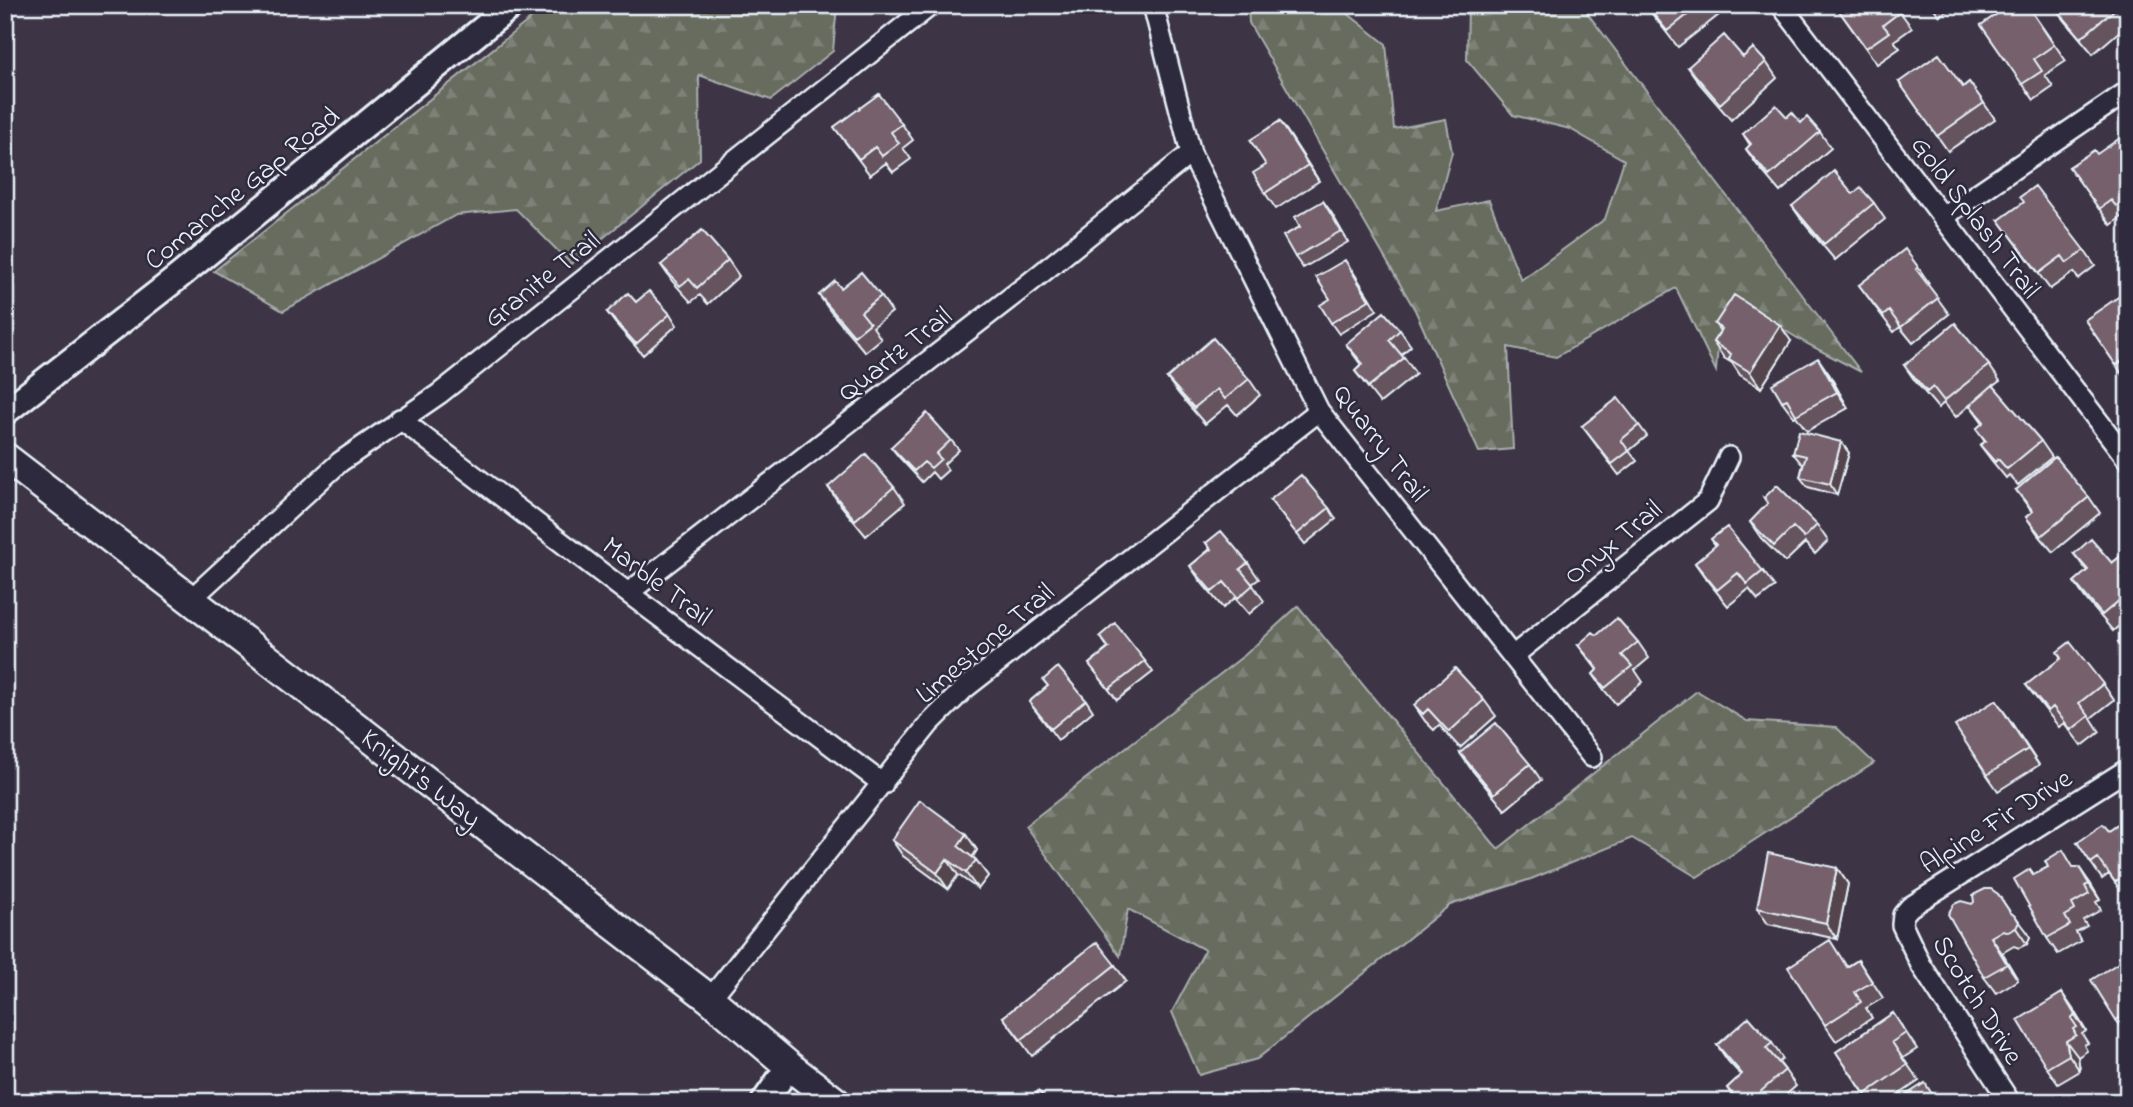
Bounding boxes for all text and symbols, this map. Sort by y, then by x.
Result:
street label: Comanche Gap Road [136,98,350,282]
street label: Gold Splash Trail [1899,128,2049,308]
street label: Granite Trail [476,222,610,340]
street label: Quartz Trail [830,298,962,414]
street label: Quarry Trail [1321,376,1437,512]
street label: Onyx Trail [1556,491,1673,596]
street label: Marble Trail [592,528,720,638]
street label: Limestone Trail [908,574,1065,715]
street label: Knight's Way [351,720,489,840]
street label: Alpine Fir Drive [1913,760,2081,886]
street label: Scotch Drive [1920,928,2032,1074]

